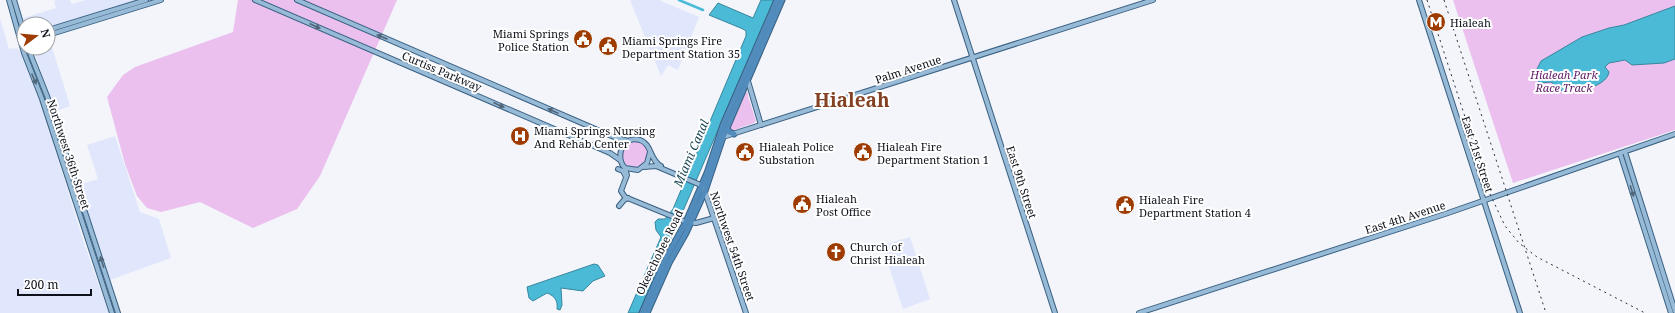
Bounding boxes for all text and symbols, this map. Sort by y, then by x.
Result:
metro station icon: Hialeah [1425,11,1447,33]
place label: Hialeah [1450,15,1491,30]
north arrow [16,16,56,56]
one-way arrow [310,23,321,29]
place label: Miami Springs Police Station [493,26,569,54]
text: N [38,27,55,40]
public building icon: Miami Springs Police Station [572,28,594,50]
place label: Miami Springs Fire Department Station 35 [622,33,740,61]
one-way arrow [377,34,388,40]
public building icon: Miami Springs Fire Department Station 35 [597,35,619,57]
street label: Curtiss Parkway [400,47,485,95]
street label: Palm Avenue [873,51,943,87]
park label: Hialeah Park Race Track [1529,67,1599,95]
one-way arrow [32,73,38,85]
district label: Hialeah [814,87,890,113]
street label: Northwest 36th Street [44,97,94,211]
one-way arrow [494,102,505,108]
one-way arrow [548,108,559,114]
street label: East 21st Street [1459,114,1497,194]
water label: Miami Canal [669,116,713,190]
place label: Miami Springs Nursing And Rehab Center [534,123,655,151]
hospital icon: Miami Springs Nursing And Rehab Center [509,125,531,147]
place label: Hialeah Police Substation [759,139,834,167]
place label: Hialeah Fire Department Station 1 [877,139,989,167]
public building icon: Hialeah Police Substation [734,141,756,163]
public building icon: Hialeah Fire Department Station 1 [852,141,874,163]
street label: East 9th Street [1003,144,1041,220]
one-way arrow [1629,185,1635,197]
street label: Northwest 54th Street [707,189,759,303]
place label: Hialeah Post Office [816,191,871,219]
place label: Hialeah Fire Department Station 4 [1139,192,1251,220]
public building icon: Hialeah Post Office [791,193,813,215]
public building icon: Hialeah Fire Department Station 4 [1114,194,1136,216]
street label: East 4th Avenue [1363,197,1447,237]
street label: Okeechobee Road [632,207,686,297]
place label: Church of Christ Hialeah [850,239,925,267]
church icon: Church of Christ Hialeah [825,241,847,263]
one-way arrow [98,256,104,268]
scale bar [18,271,91,297]
text: 200 m [24,276,59,293]

